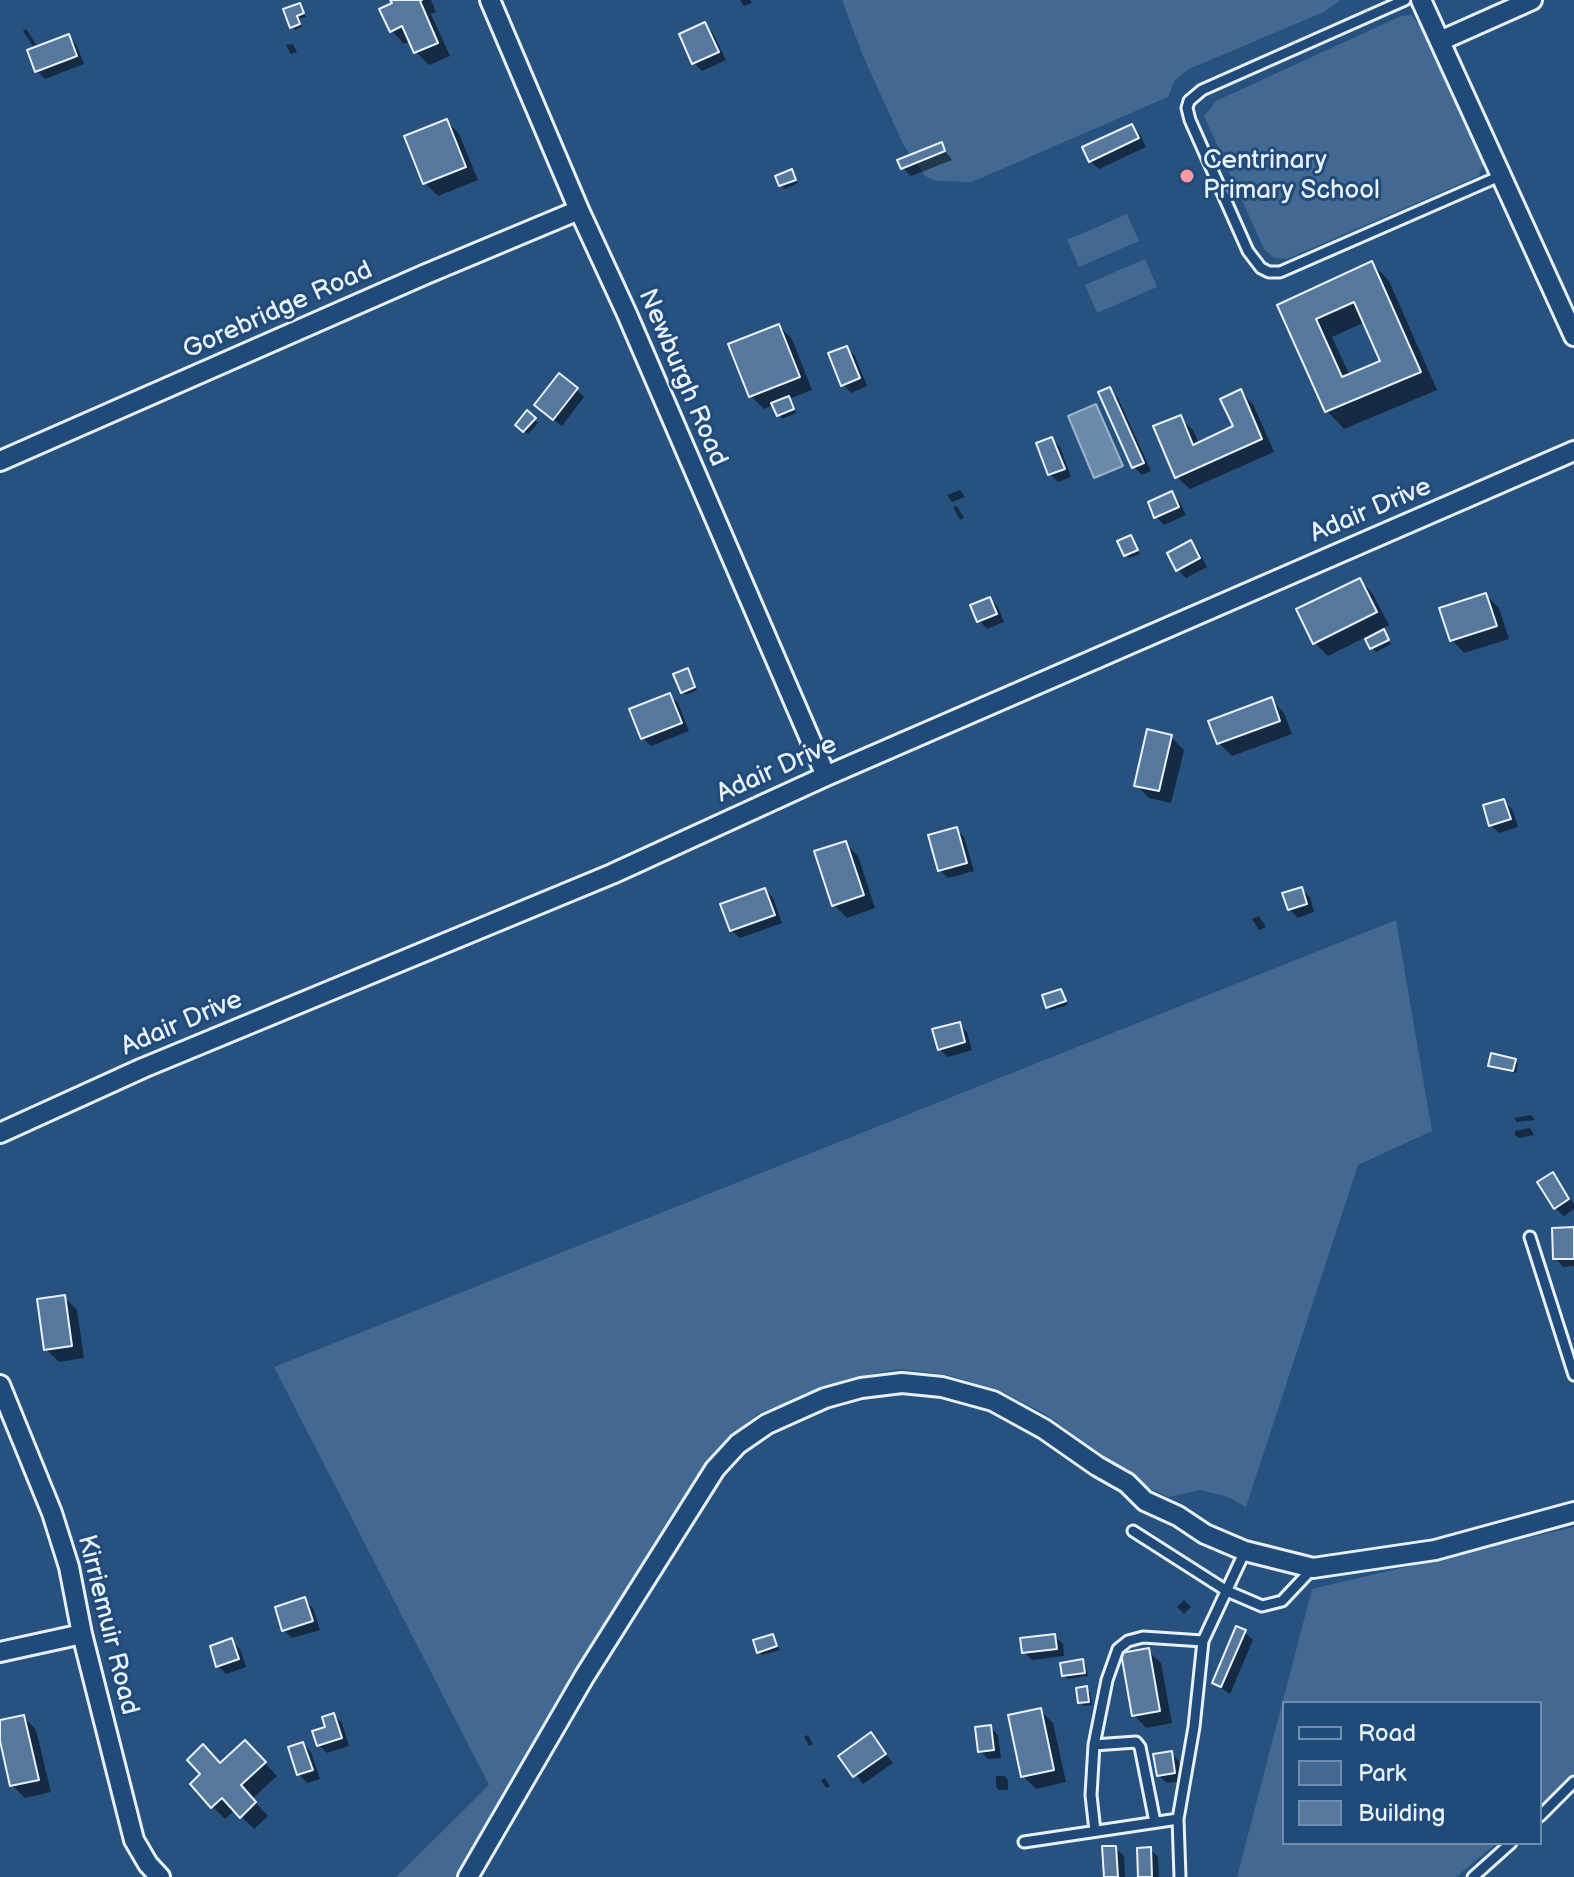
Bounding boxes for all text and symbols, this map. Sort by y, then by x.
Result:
place label: Centrinary Primary School [1203,145,1380,206]
marker: Centrinary Primary School [1178,167,1196,185]
street label: Gorebridge Road [179,255,377,367]
street label: Newburgh Road [631,285,733,471]
street label: Adair Drive [1306,472,1436,550]
street label: Adair Drive [712,730,842,810]
street label: Adair Drive [117,985,247,1063]
street label: Kirriemuir Road [70,1532,144,1718]
legend [1282,1701,1542,1845]
text: Road [1358,1719,1416,1748]
text: Park [1358,1759,1406,1788]
text: Building [1358,1799,1445,1828]

